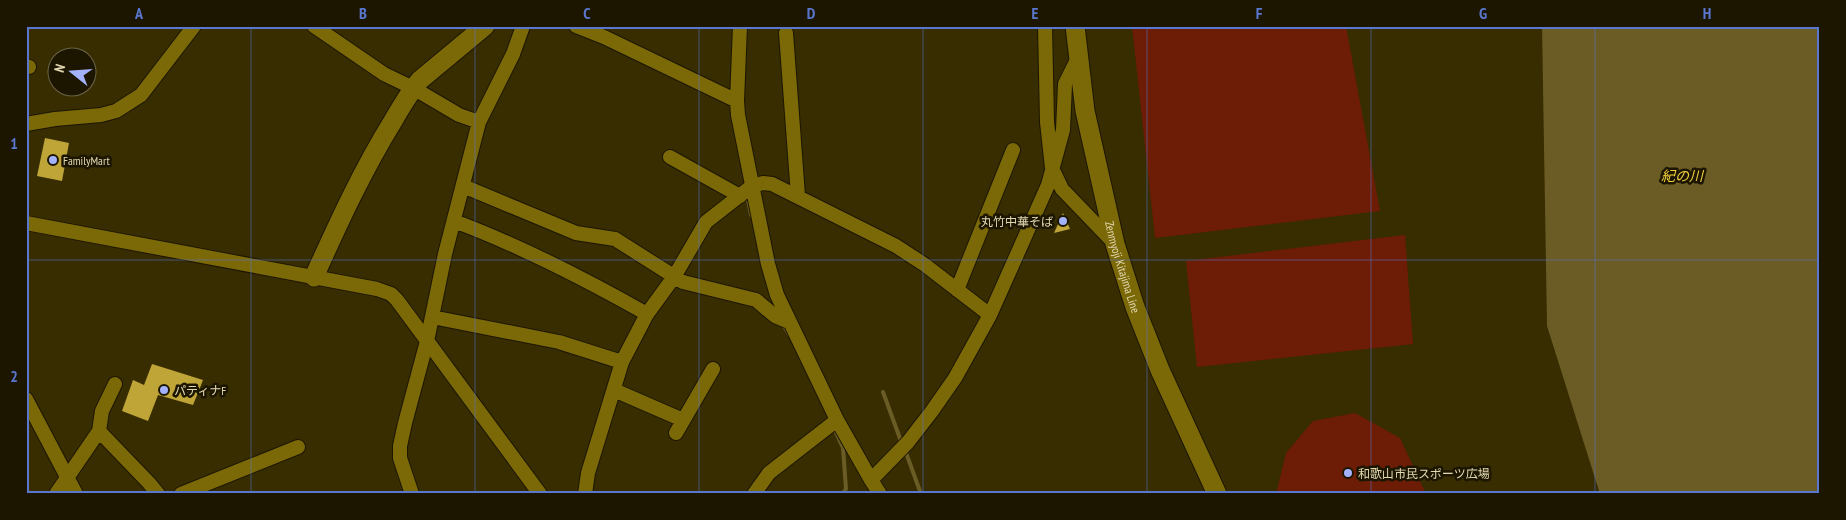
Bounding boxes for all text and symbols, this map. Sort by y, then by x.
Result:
text: A [134,3,144,23]
text: B [359,3,367,23]
text: C [583,3,591,23]
text: D [807,3,816,23]
text: E [1032,3,1039,23]
text: F [1256,3,1263,23]
text: G [1479,3,1487,23]
text: H [1703,3,1711,23]
north arrow [48,48,98,98]
text: N [50,62,69,74]
text: 1 [10,133,18,153]
place label: FamilyMart [63,153,111,168]
marker: FamilyMart [47,154,59,166]
water label: 紀の川 [1661,167,1705,185]
place label: 丸竹中華そば [981,214,1053,229]
marker: 丸竹中華そば [1057,215,1069,227]
street label: Zenmyoji Kitajima Line [1103,219,1144,315]
text: 2 [10,366,18,386]
place label: パティナF [174,383,226,398]
marker: パティナF [158,384,170,396]
place label: 和歌山市民スポーツ広場 [1358,466,1490,481]
marker: 和歌山市民スポーツ広場 [1342,467,1354,479]

